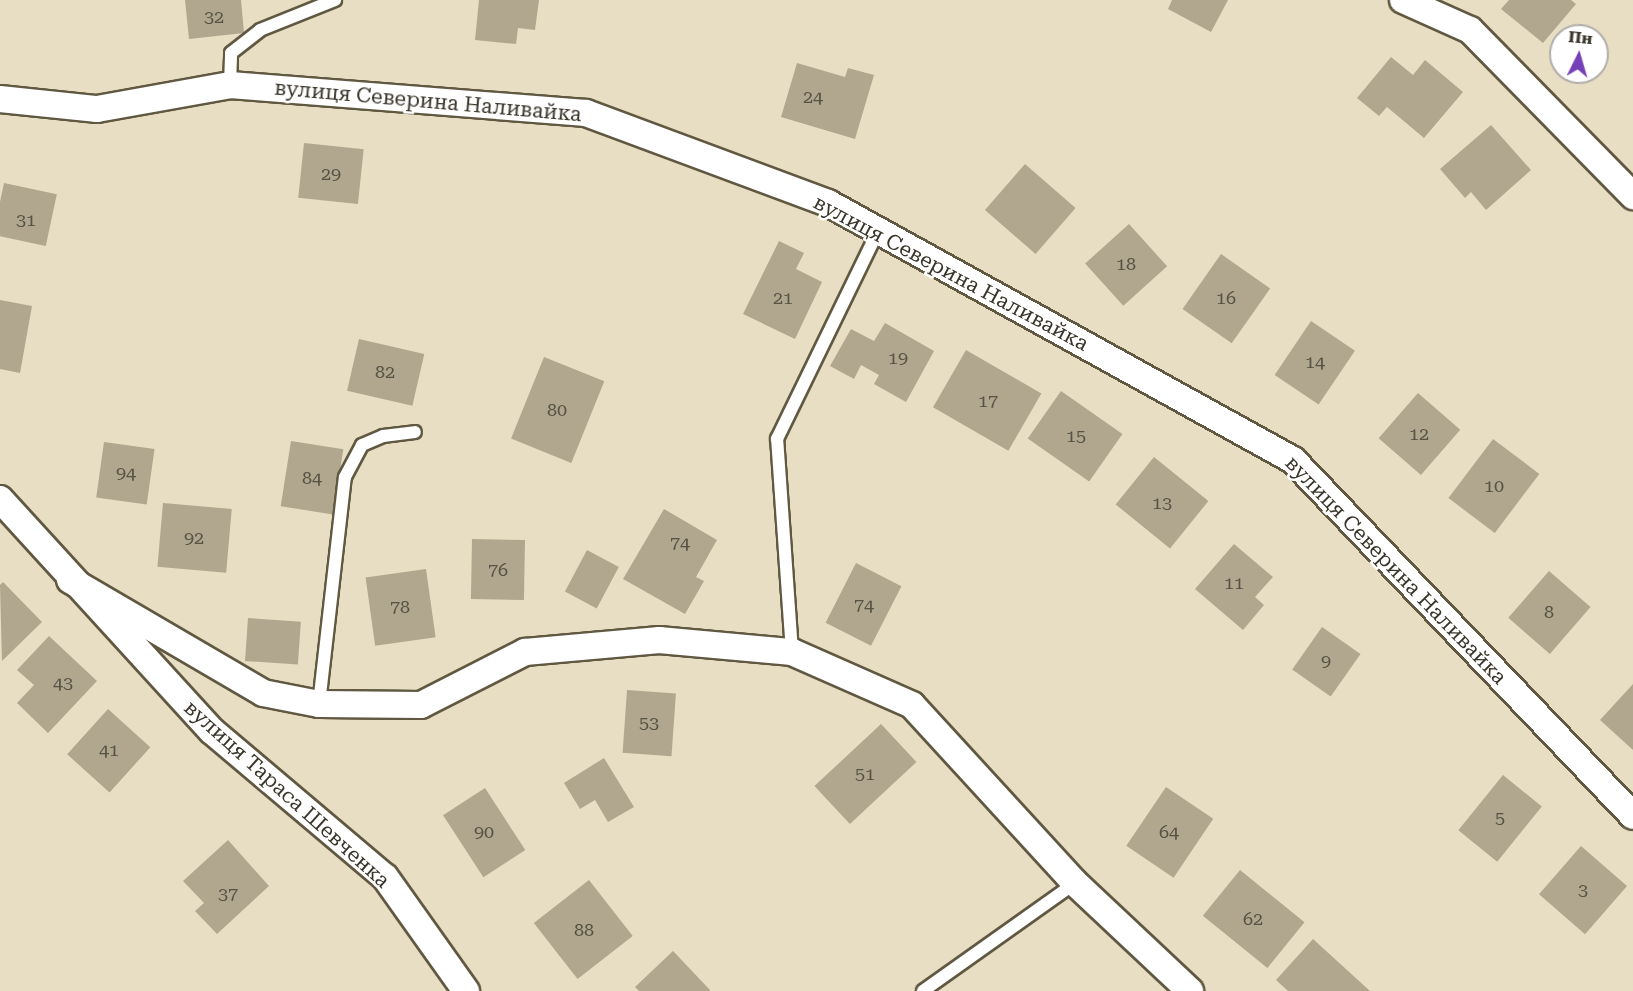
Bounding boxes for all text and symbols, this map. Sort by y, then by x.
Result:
house number: 32 [204,6,224,28]
north arrow [1549,24,1609,84]
text: Пн [1568,27,1593,48]
street label: вулиця Северина Наливайка [273,75,583,127]
house number: 24 [803,86,823,108]
house number: 29 [321,163,341,185]
street label: вулиця Северина Наливайка [809,190,1093,356]
house number: 31 [16,209,36,231]
house number: 18 [1116,253,1136,275]
house number: 21 [773,287,793,309]
house number: 16 [1216,287,1236,309]
house number: 19 [888,347,908,369]
house number: 14 [1305,351,1325,373]
house number: 82 [375,361,395,383]
house number: 17 [978,390,998,412]
house number: 80 [547,399,567,421]
house number: 12 [1409,423,1429,445]
house number: 15 [1066,425,1086,447]
street label: вулиця Северина Наливайка [1280,450,1512,690]
house number: 94 [116,462,136,484]
house number: 84 [302,467,322,489]
house number: 10 [1484,475,1504,497]
house number: 13 [1152,492,1172,514]
house number: 92 [184,527,204,549]
house number: 74 [670,532,690,554]
house number: 76 [488,559,508,581]
house number: 11 [1224,572,1244,594]
house number: 74 [854,594,874,616]
house number: 78 [390,596,410,618]
house number: 8 [1544,601,1554,623]
house number: 9 [1321,650,1331,672]
house number: 43 [53,672,73,694]
street label: вулиця Тараса Шевченка [179,695,395,893]
house number: 53 [639,712,659,734]
house number: 41 [99,739,119,761]
house number: 51 [855,763,875,785]
house number: 5 [1495,807,1505,829]
house number: 90 [474,821,494,843]
house number: 64 [1159,821,1179,843]
house number: 3 [1578,879,1588,901]
house number: 37 [218,883,238,905]
house number: 62 [1243,908,1263,930]
house number: 88 [574,919,594,941]

